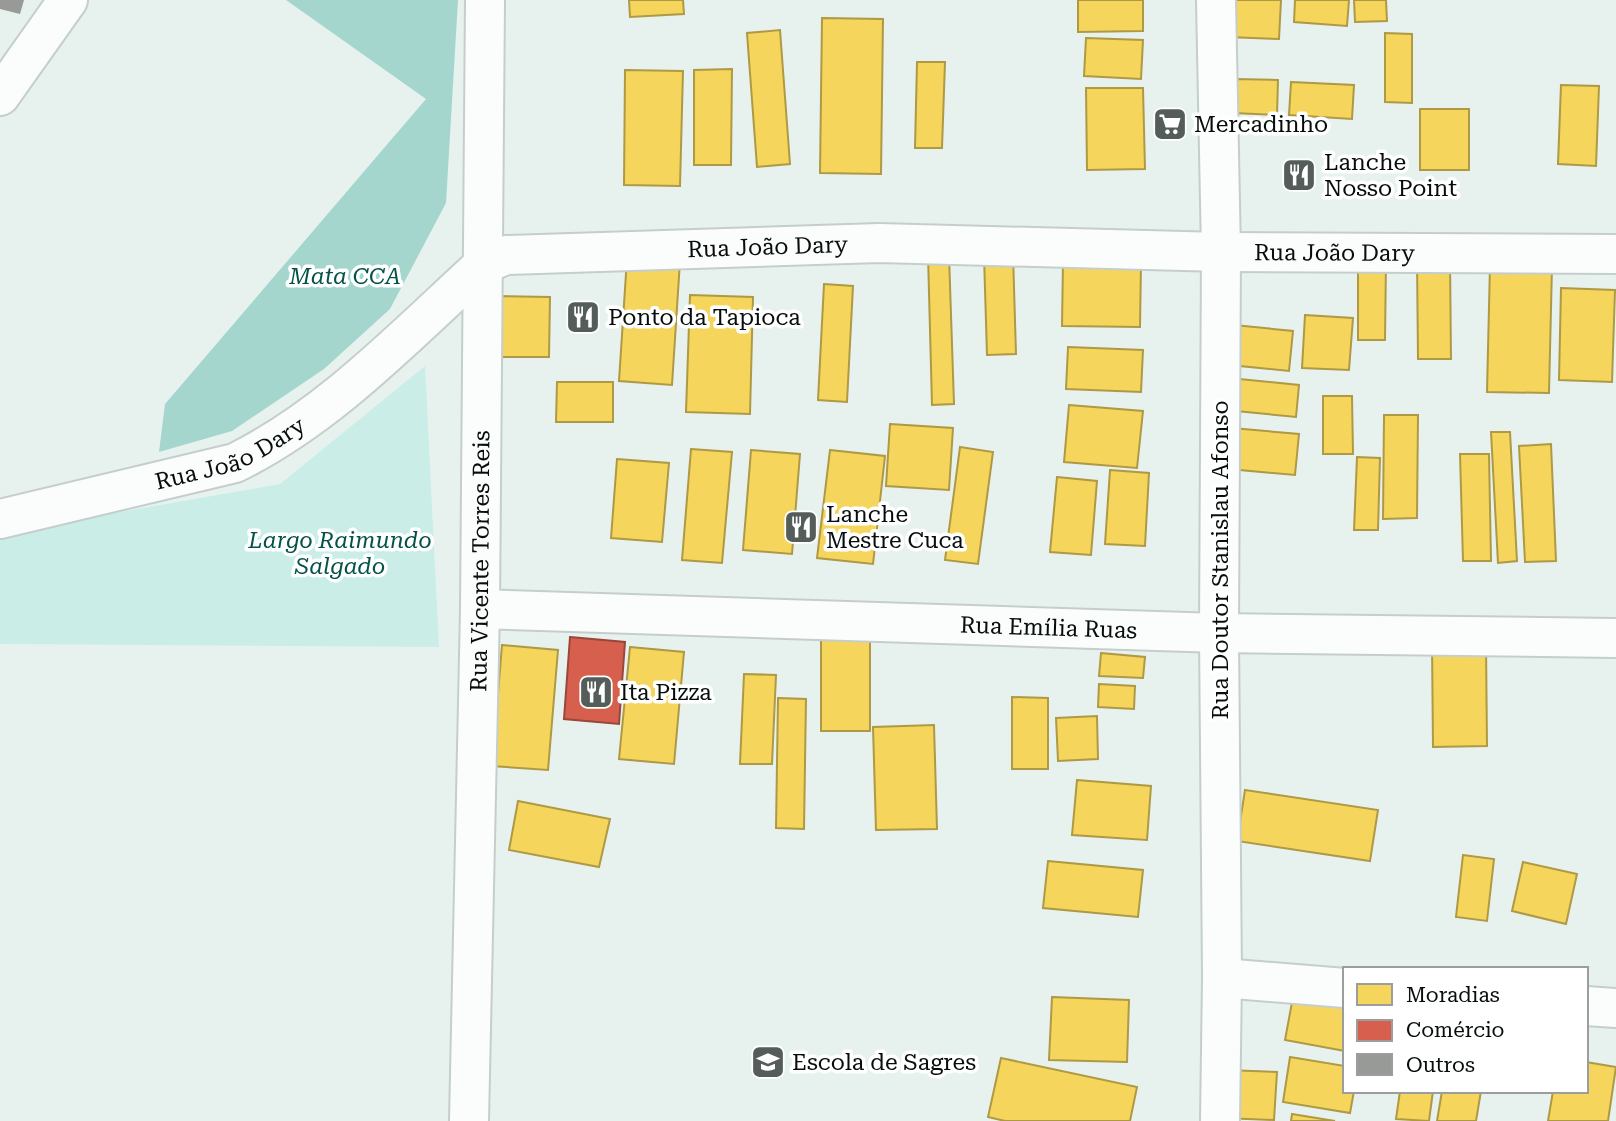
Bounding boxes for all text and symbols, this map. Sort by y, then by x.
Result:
supermarket icon: Mercadinho [1151,105,1189,143]
place label: Mercadinho [1194,111,1328,138]
place label: Lanche Nosso Point [1324,149,1457,202]
restaurant icon: Lanche Nosso Point [1280,156,1318,194]
street label: Rua João Dary [687,231,849,263]
street label: Rua João Dary [1254,239,1415,267]
park label: Mata CCA [288,263,401,290]
restaurant icon: Ponto da Tapioca [564,298,602,336]
place label: Ponto da Tapioca [608,304,801,331]
street label: Rua Doutor Stanislau Afonso [1207,400,1234,720]
street label: Rua João Dary [152,412,311,496]
street label: Rua Vicente Torres Reis [465,430,495,692]
place label: Lanche Mestre Cuca [826,501,964,554]
restaurant icon: Lanche Mestre Cuca [782,508,820,546]
park label: Largo Raimundo Salgado [247,527,432,580]
street label: Rua Emília Ruas [960,612,1138,644]
restaurant icon: Ita Pizza [577,673,615,711]
place label: Ita Pizza [620,679,712,706]
legend [1343,967,1588,1093]
text: Moradias [1406,983,1500,1007]
text: Comércio [1406,1018,1505,1042]
school or university icon: Escola de Sagres [749,1043,787,1081]
place label: Escola de Sagres [792,1049,976,1076]
text: Outros [1406,1053,1475,1077]

